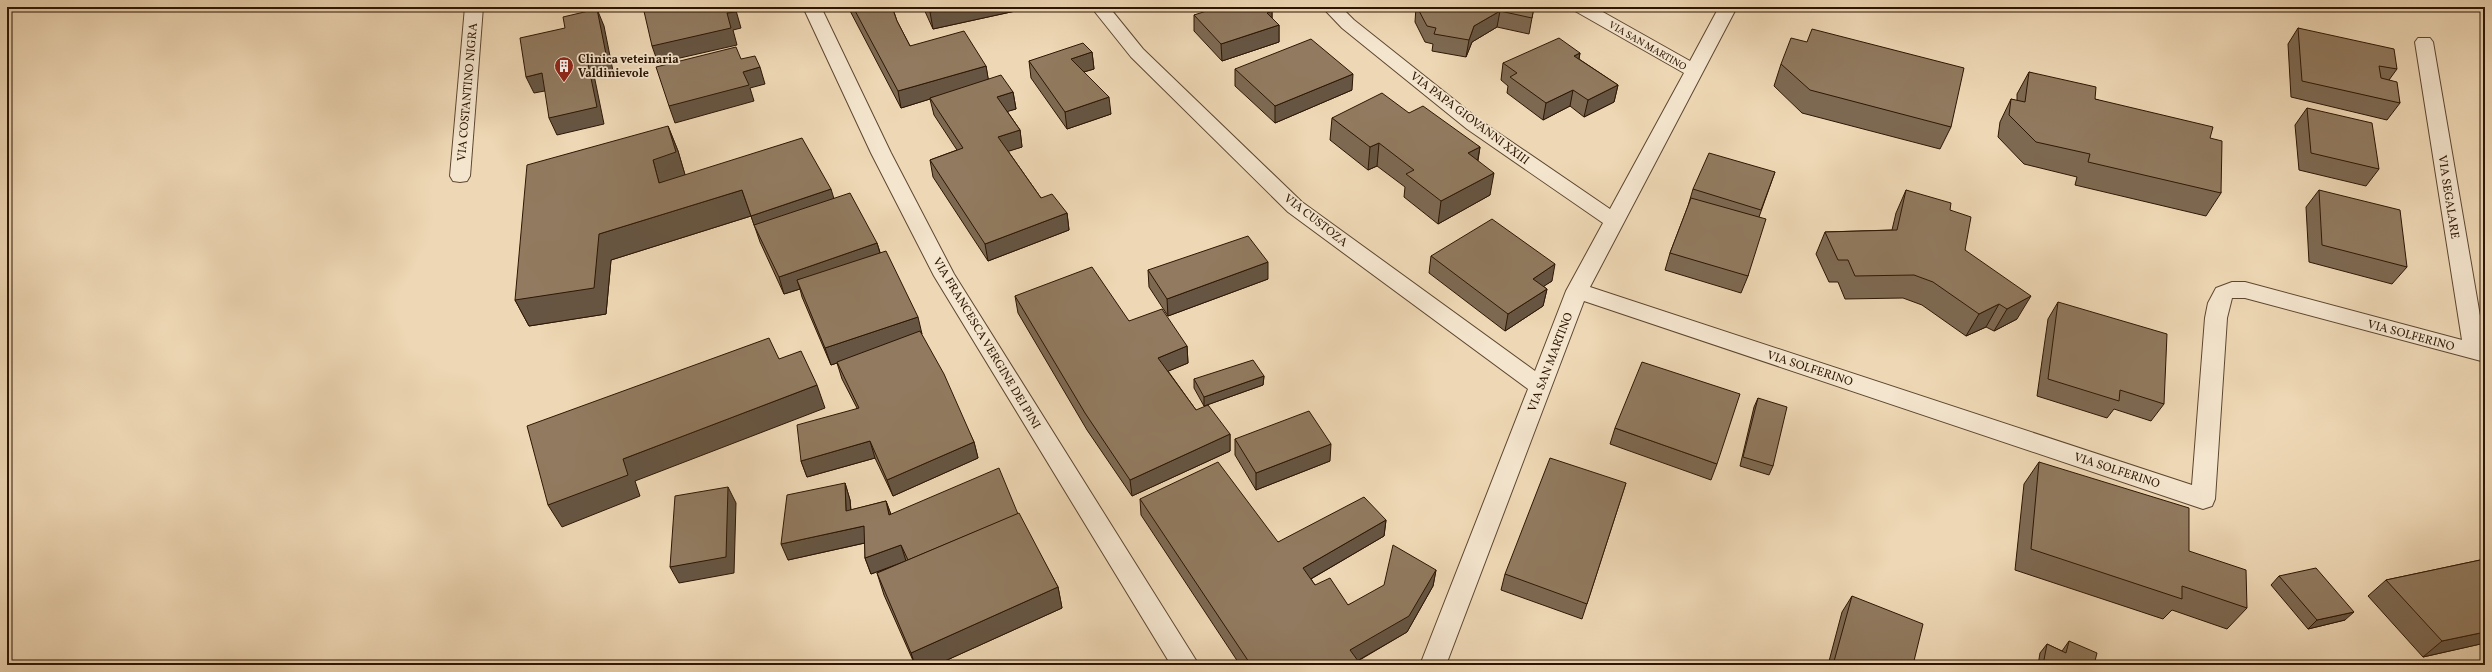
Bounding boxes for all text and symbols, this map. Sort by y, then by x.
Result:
street label: VIA SAN MARTINO [1606,18,1689,74]
street label: VIA COSTANTINO NIGRA [454,22,482,162]
place label: Clinica veteinaria Valdinievole [578,52,679,82]
building icon: Clinica veteinaria Valdinievole [553,55,575,83]
street label: VIA PAPA GIOVANNI XXIII [1407,69,1532,169]
street label: VIA SEGALARE [2433,154,2463,240]
street label: VIA CUSTOZA [1280,191,1351,251]
street label: VIA FRANCESCA VERGINE DEI PINI [928,255,1044,432]
street label: VIA SAN MARTINO [1525,310,1577,414]
street label: VIA SOLFERINO [2365,317,2456,355]
street label: VIA SOLFERINO [1765,348,1855,390]
street label: VIA SOLFERINO [2072,450,2162,492]

